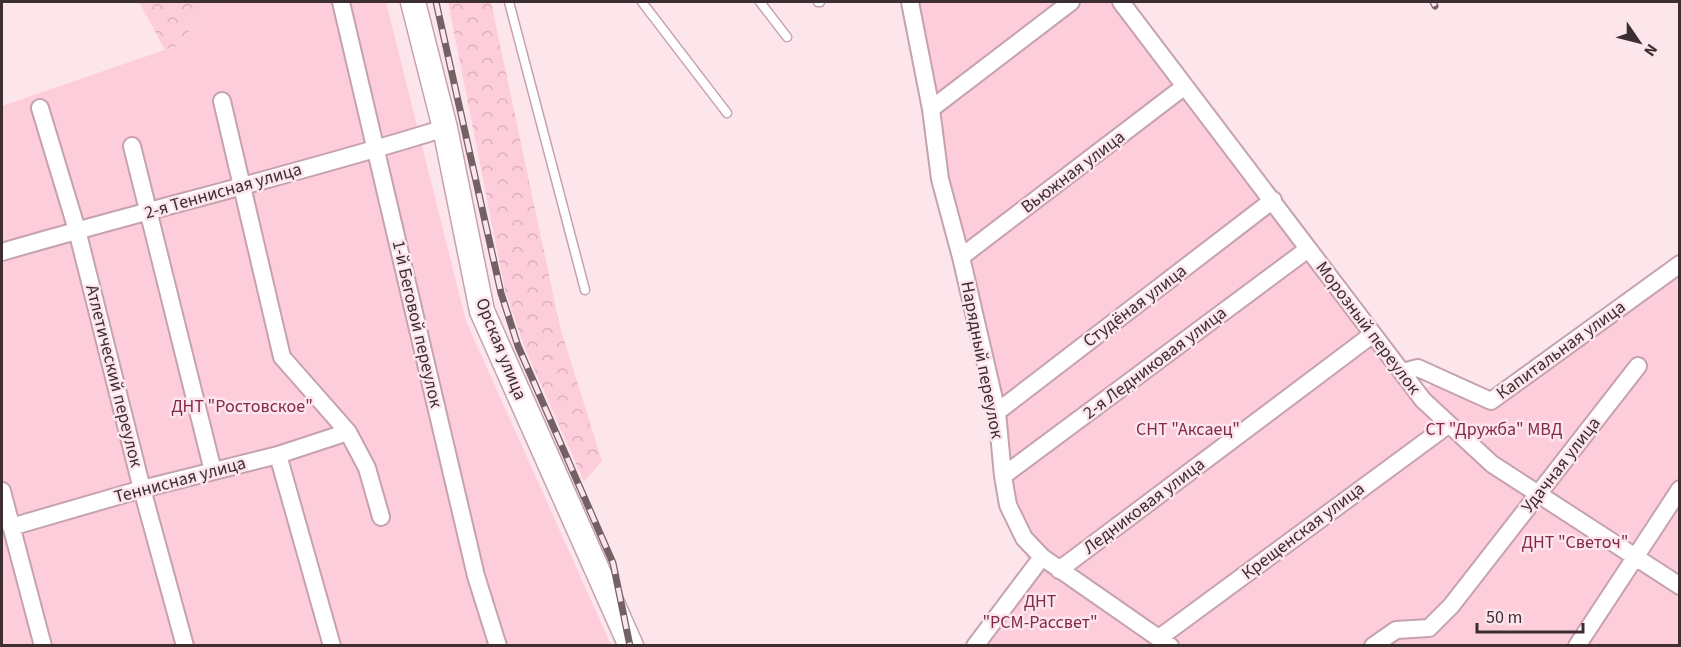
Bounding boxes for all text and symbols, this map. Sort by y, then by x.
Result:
north arrow [1609,12,1669,72]
text: N [1638,39,1663,61]
street label: Вьюжная улица [1016,125,1130,219]
street label: 2-я Теннисная улица [141,157,305,225]
street label: 1-й Беговой переулок [386,238,448,410]
street label: Морозный переулок [1310,256,1426,400]
street label: Студёная улица [1078,259,1192,353]
street label: Нарядный переулок [954,279,1010,441]
street label: Атлетический переулок [79,282,149,470]
street label: Орская улица [469,294,533,404]
street label: Капитальная улица [1491,295,1631,405]
street label: 2-я Ледниковая улица [1078,301,1232,425]
park label: ДНТ "Ростовское" [171,394,313,419]
street label: Удачная улица [1516,412,1606,518]
park label: СНТ "Аксаец" [1136,417,1240,442]
park label: СТ "Дружба" МВД [1426,417,1563,442]
street label: Теннисная улица [111,450,249,510]
street label: Ледниковая улица [1078,452,1210,560]
street label: Крещенская улица [1236,476,1370,586]
park label: ДНТ "Светоч" [1522,530,1628,555]
park label: ДНТ "РСМ-Рассвет" [982,589,1098,635]
scale bar [1477,596,1584,634]
text: 50 m [1486,605,1522,630]

